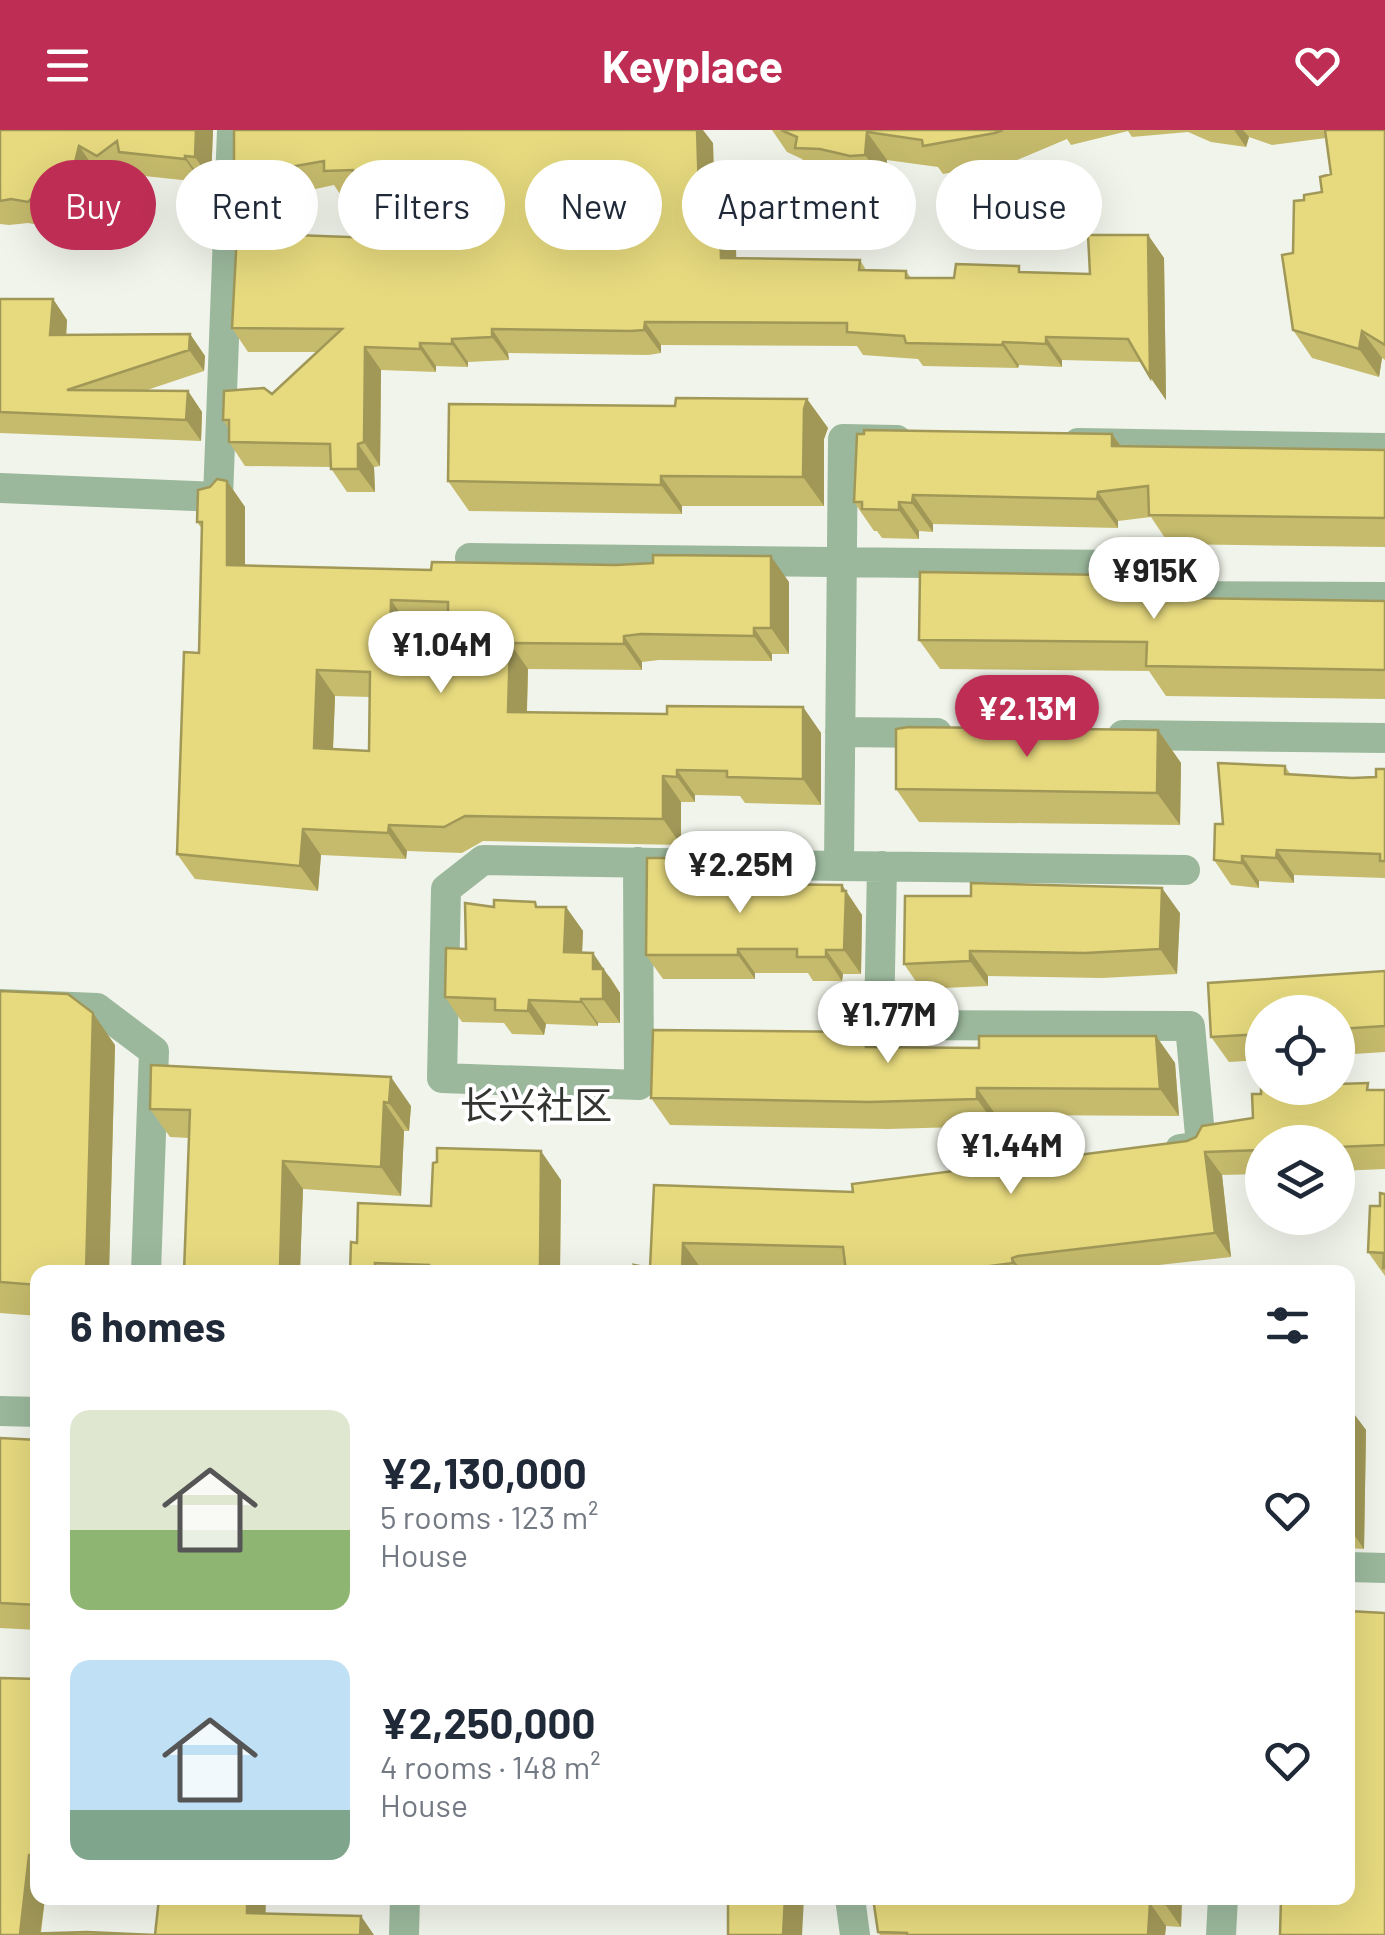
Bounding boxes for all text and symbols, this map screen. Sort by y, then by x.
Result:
icon: menu [40,38,95,93]
text: Keyplace [602,38,783,92]
icon: heart [1290,38,1345,93]
chip: Buy [30,160,156,250]
chip: Rent [176,160,318,250]
chip: Filters [338,160,505,250]
chip: New [525,160,662,250]
chip: Apartment [682,160,916,250]
chip: House [936,160,1102,250]
pin: ¥915K [1084,537,1224,622]
text: ¥915K [1111,550,1197,588]
pin: ¥1.04M [360,611,522,696]
text: ¥1.04M [390,624,492,662]
pin: ¥2.13M [946,675,1108,760]
text: ¥2.13M [977,688,1077,726]
pin: ¥2.25M [659,831,821,916]
text: ¥2.25M [687,844,793,882]
pin: ¥1.77M [807,981,969,1066]
text: ¥1.77M [840,994,936,1032]
map controls [1245,995,1355,1235]
button: locate [1245,995,1355,1105]
district label: 长兴社区 [460,1081,612,1127]
pin: ¥1.44M [930,1112,1092,1197]
text: ¥1.44M [959,1125,1063,1163]
button: layers [1245,1125,1355,1235]
icon: filters [1260,1298,1315,1353]
text: 6 homes [70,1300,226,1350]
text: ¥2,130,000 [380,1447,587,1497]
icon: home [150,1450,270,1570]
icon: heart [1260,1483,1315,1538]
text: 5 rooms · 123 m² [380,1497,599,1535]
text: House [380,1535,468,1573]
text: ¥2,250,000 [380,1697,595,1747]
icon: home [150,1700,270,1820]
icon: heart [1260,1733,1315,1788]
text: 4 rooms · 148 m² [380,1747,601,1785]
text: House [380,1785,468,1823]

